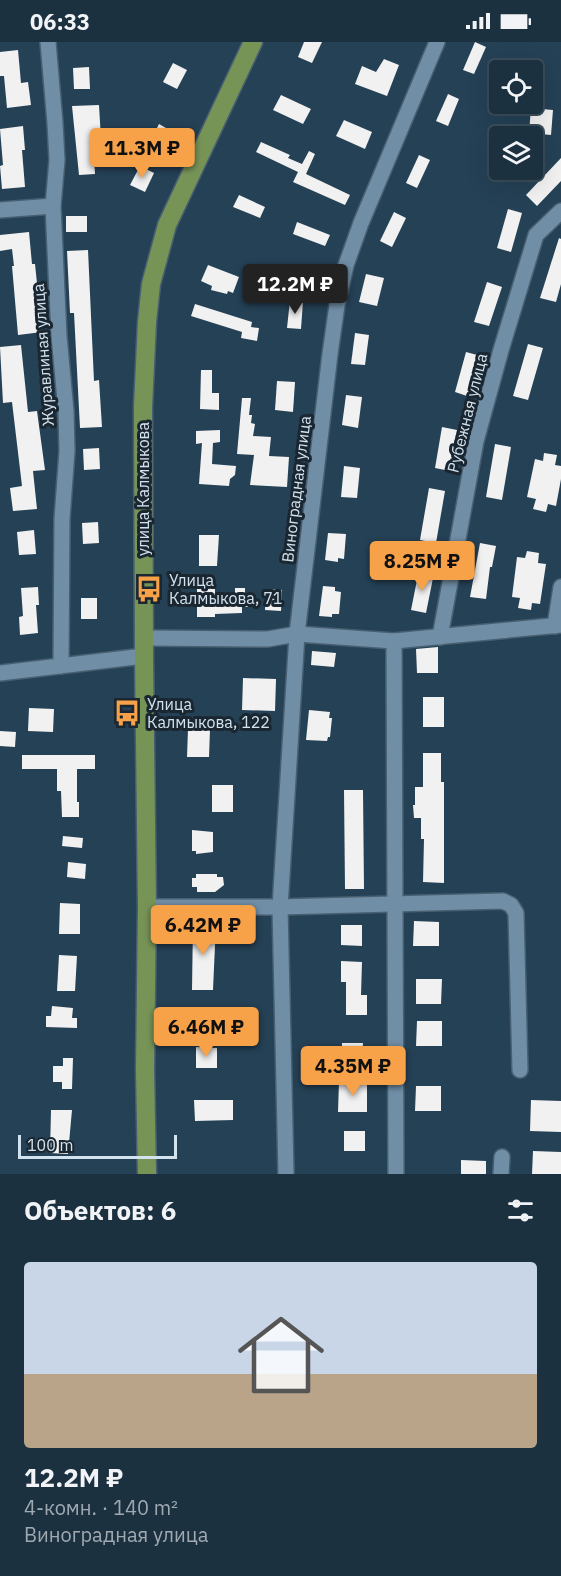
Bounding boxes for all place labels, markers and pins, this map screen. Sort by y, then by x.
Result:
pin: 11.3M ₽ [87,128,197,179]
pin: 12.2M ₽ [240,264,350,315]
pin: 8.25M ₽ [367,541,477,592]
place label: Улица Калмыкова, 71 [169,570,282,608]
bus stop icon: Улица Калмыкова, 71 [134,574,164,604]
place label: Улица Калмыкова, 122 [147,694,270,732]
bus stop icon: Улица Калмыкова, 122 [112,698,142,728]
pin: 6.42M ₽ [148,905,258,956]
pin: 6.46M ₽ [151,1007,261,1058]
pin: 4.35M ₽ [298,1046,408,1097]

